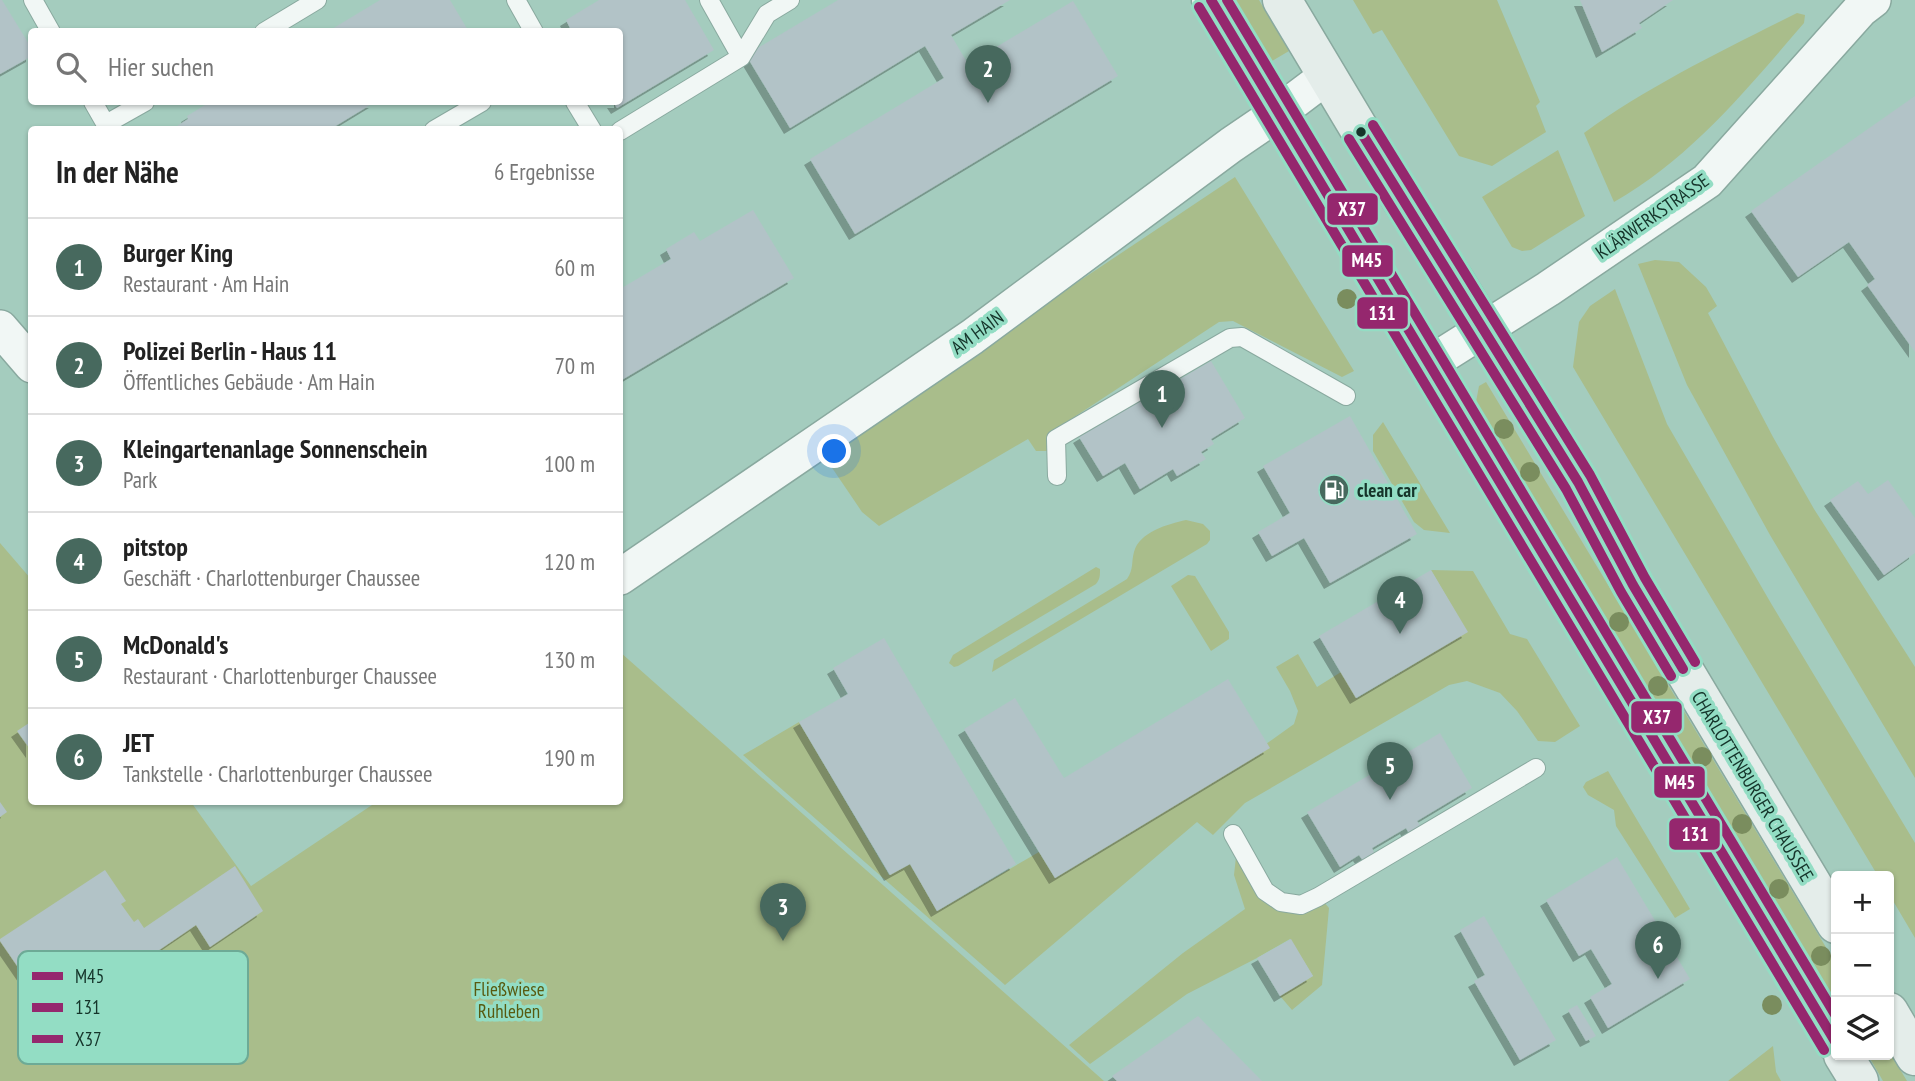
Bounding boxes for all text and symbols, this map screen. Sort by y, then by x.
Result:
search box [28,28,623,105]
pin: 2 [965,45,1011,103]
icon: search [52,48,90,86]
text: Hier suchen [108,50,214,83]
unlabelled marker [1354,125,1368,139]
text: In der Nähe [56,152,179,191]
text: 6 Ergebnisse [494,157,595,186]
street label: KLÄRWERKSTRASSE [1591,168,1713,264]
line badge: X37 [1326,192,1379,226]
text: X37 [1338,197,1366,221]
text: Burger King [123,236,233,269]
line badge: M45 [1341,244,1394,278]
text: M45 [1352,248,1382,272]
text: 1 [74,253,85,282]
text: 60 m [554,253,595,282]
text: Restaurant · Am Hain [123,269,289,298]
line badge: 131 [1356,296,1409,330]
text: 131 [1368,301,1396,325]
street label: AM HAIN [946,305,1008,359]
text: Polizei Berlin - Haus 11 [123,334,337,367]
text: 2 [74,351,85,380]
text: 70 m [554,351,595,380]
text: Öffentliches Gebäude · Am Hain [123,367,375,396]
pin: 1 [1139,370,1185,428]
text: Kleingartenanlage Sonnenschein [123,432,427,465]
your location [817,434,851,468]
text: 3 [74,449,85,478]
text: 100 m [544,449,595,478]
text: Park [123,465,157,494]
fuel station icon: clean car [1317,473,1351,507]
place label: clean car [1357,478,1417,502]
text: pitstop [123,530,188,563]
text: 4 [74,547,85,576]
text: 120 m [544,547,595,576]
text: Geschäft · Charlottenburger Chaussee [123,563,420,592]
pin: 4 [1377,576,1423,634]
text: McDonald's [123,628,228,661]
text: 5 [74,645,85,674]
text: 130 m [544,645,595,674]
text: Restaurant · Charlottenburger Chaussee [123,661,437,690]
street label: CHARLOTTENBURGER CHAUSSEE [1687,687,1819,885]
line badge: X37 [1630,700,1683,734]
text: X37 [1643,705,1671,729]
text: JET [123,726,154,759]
pin: 5 [1367,742,1413,800]
text: 6 [74,743,85,772]
text: 190 m [544,743,595,772]
text: Tankstelle · Charlottenburger Chaussee [123,759,432,788]
line badge: M45 [1653,765,1706,799]
text: M45 [1665,770,1695,794]
line badge: 131 [1668,817,1721,851]
text: 131 [1681,822,1709,846]
map controls [1831,871,1894,1060]
button: + [1831,871,1894,934]
pin: 3 [760,883,806,941]
pin: 6 [1635,921,1681,979]
button: − [1831,934,1894,997]
legend [18,951,248,1064]
text: M45 [75,964,104,988]
park label: Fließwiese Ruhleben [474,977,545,1023]
text: 131 [75,995,101,1019]
button: layers [1831,997,1894,1060]
text: X37 [75,1027,102,1051]

